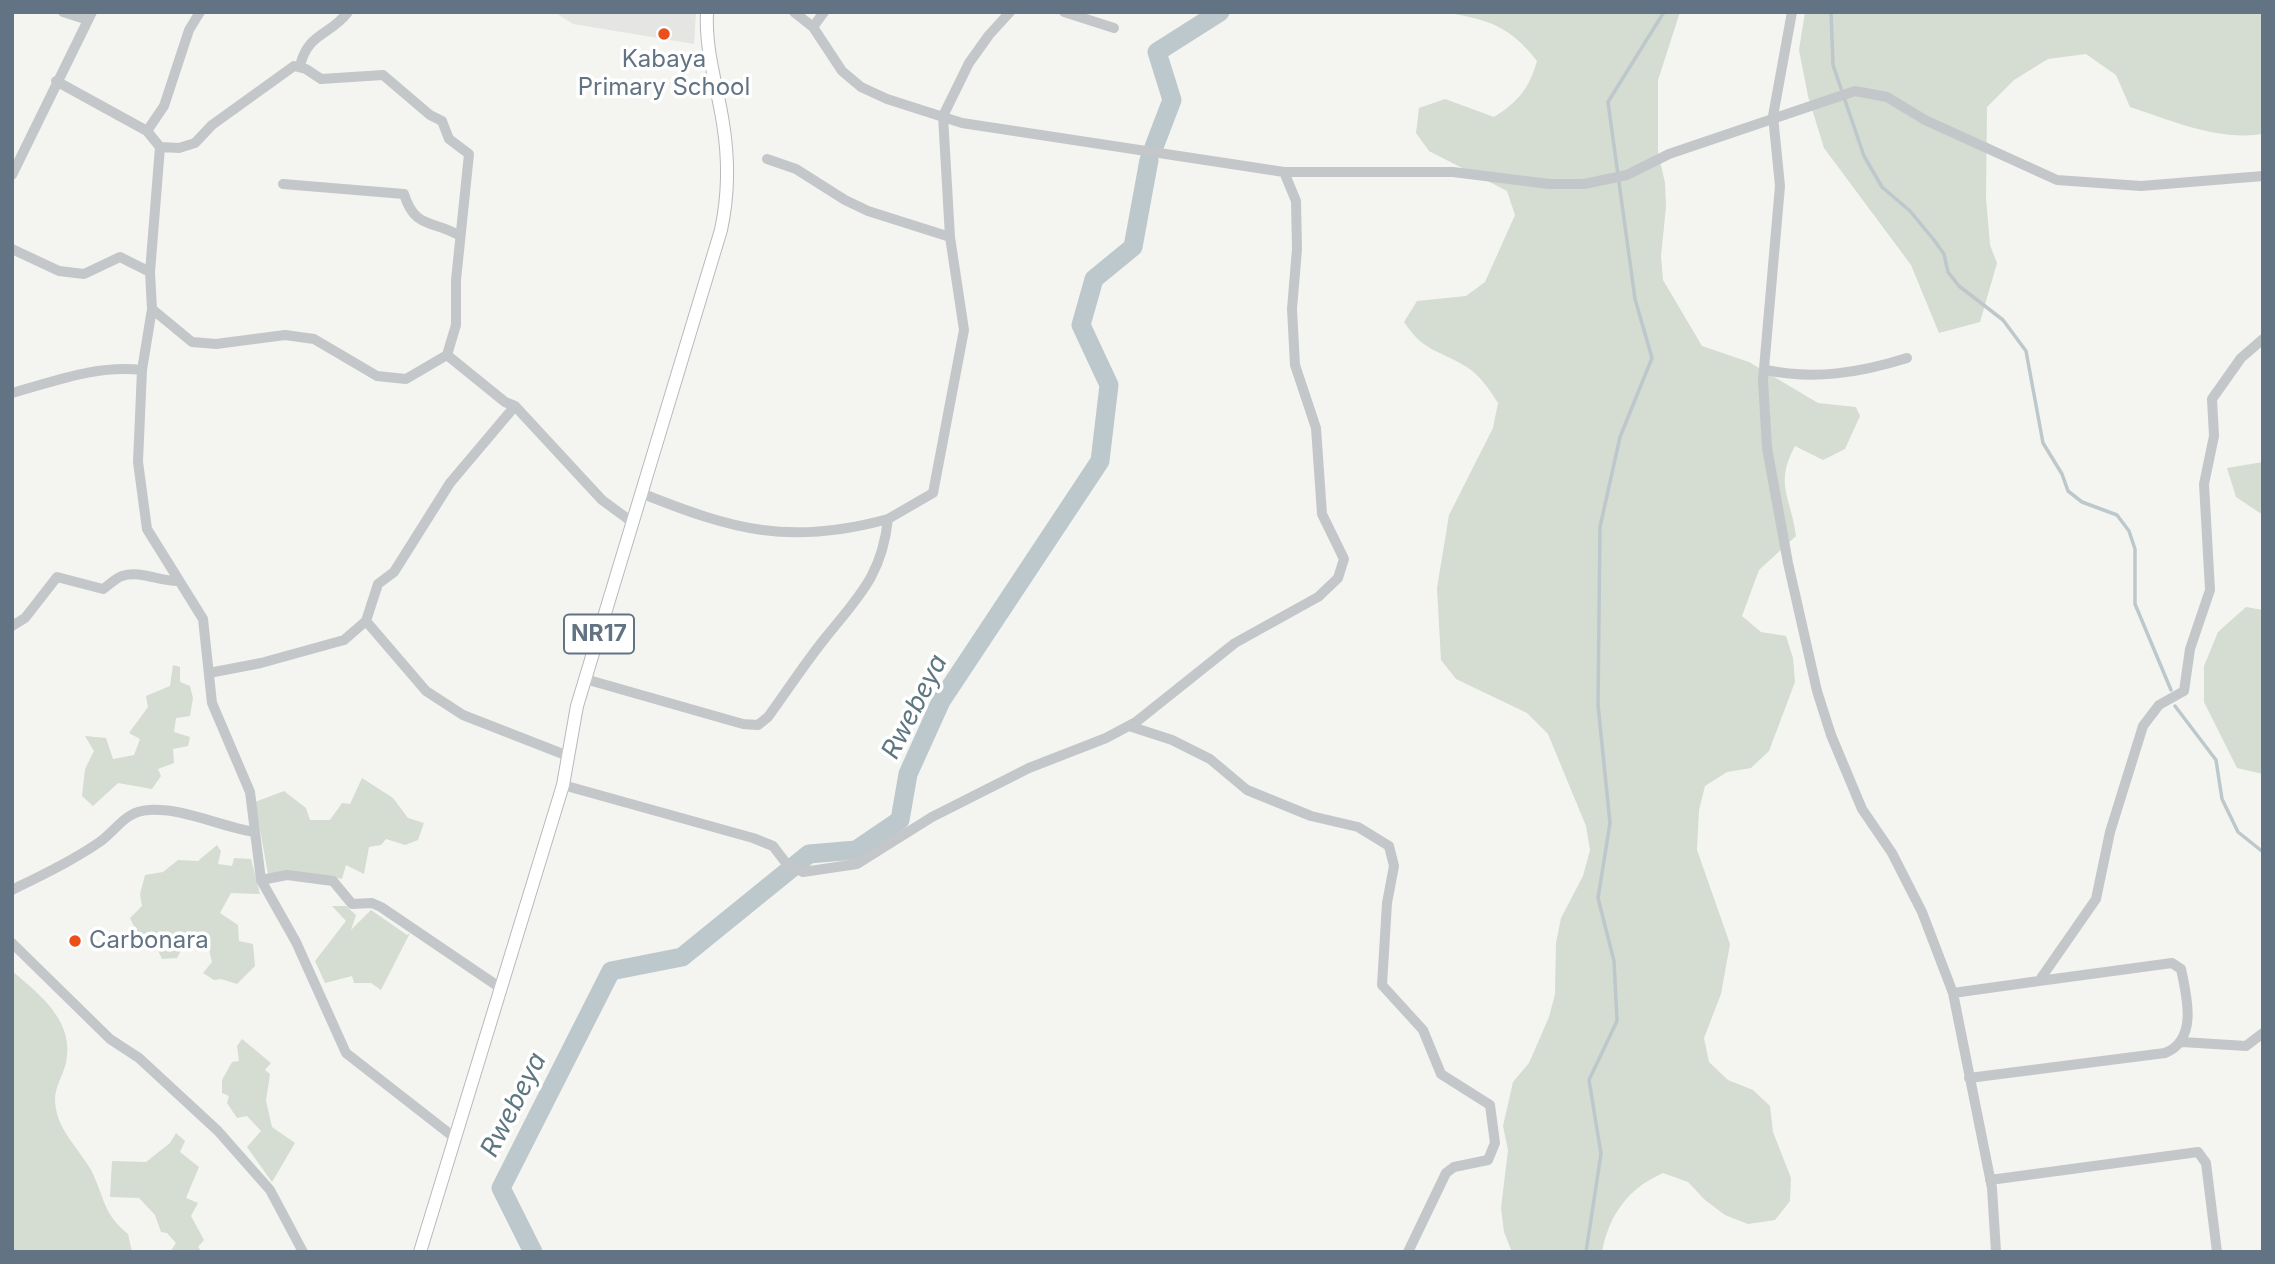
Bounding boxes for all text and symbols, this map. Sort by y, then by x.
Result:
marker: Kabaya Primary School [656,26,672,42]
place label: Kabaya Primary School [578,46,750,102]
road number: NR17 [564,614,634,654]
water label: Rwebeya [875,650,955,764]
place label: Carbonara [89,927,209,955]
marker: Carbonara [67,933,83,949]
water label: Rwebeya [474,1048,554,1162]

